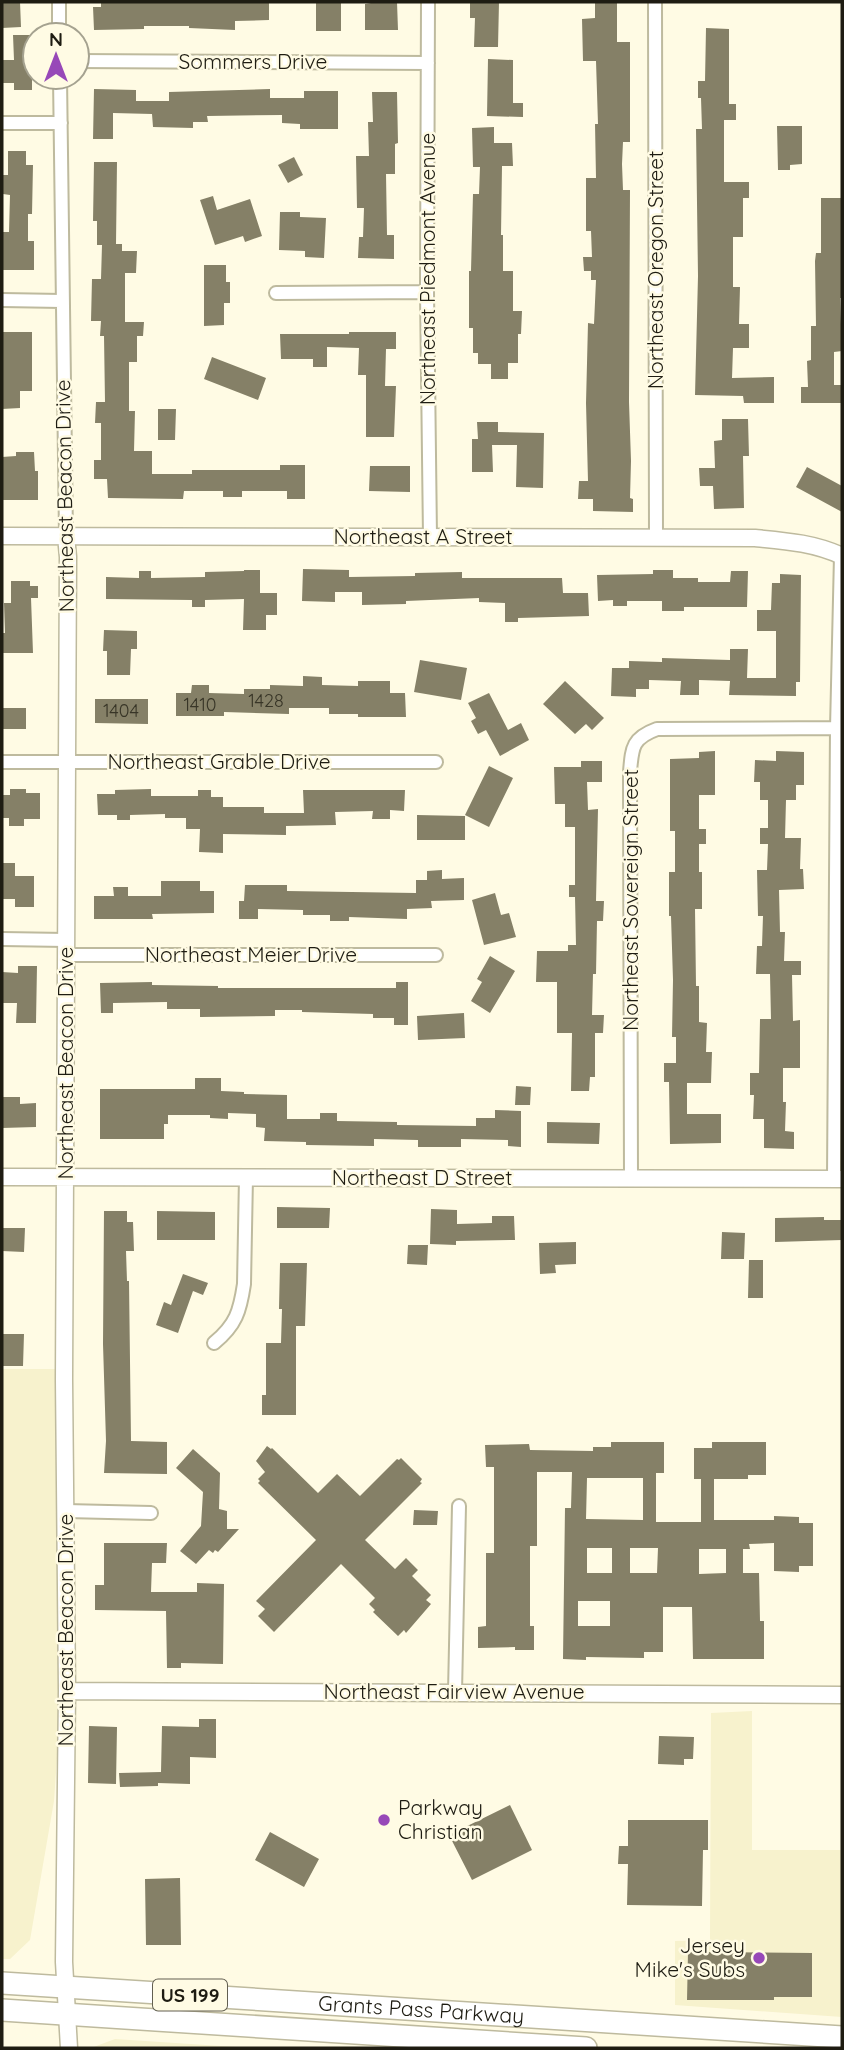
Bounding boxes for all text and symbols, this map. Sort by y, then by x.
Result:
north arrow [21,21,91,91]
text: N [49,27,63,51]
street label: Sommers Drive [179,48,327,74]
street label: Northeast Piedmont Avenue [414,133,440,405]
street label: Northeast Oregon Street [642,151,668,389]
street label: Northeast Beacon Drive [49,379,79,613]
street label: Northeast A Street [333,523,513,549]
house number: 1428 [248,689,284,712]
house number: 1410 [183,693,217,716]
house number: 1404 [103,699,139,722]
street label: Northeast Grable Drive [107,748,331,774]
street label: Northeast Sovereign Street [617,769,643,1031]
street label: Northeast Meier Drive [145,941,357,967]
street label: Northeast Beacon Drive [52,947,78,1179]
street label: Northeast D Street [332,1164,512,1190]
street label: Northeast Beacon Drive [52,1514,78,1746]
street label: Northeast Fairview Avenue [323,1678,585,1704]
place label: Parkway Christian [398,1794,483,1844]
marker: Parkway Christian [376,1812,392,1828]
place label: Jersey Mike's Subs [635,1932,745,1982]
marker: Jersey Mike's Subs [751,1950,767,1966]
road number: US 199 [153,1980,227,2010]
street label: Grants Pass Parkway [318,1989,525,2029]

